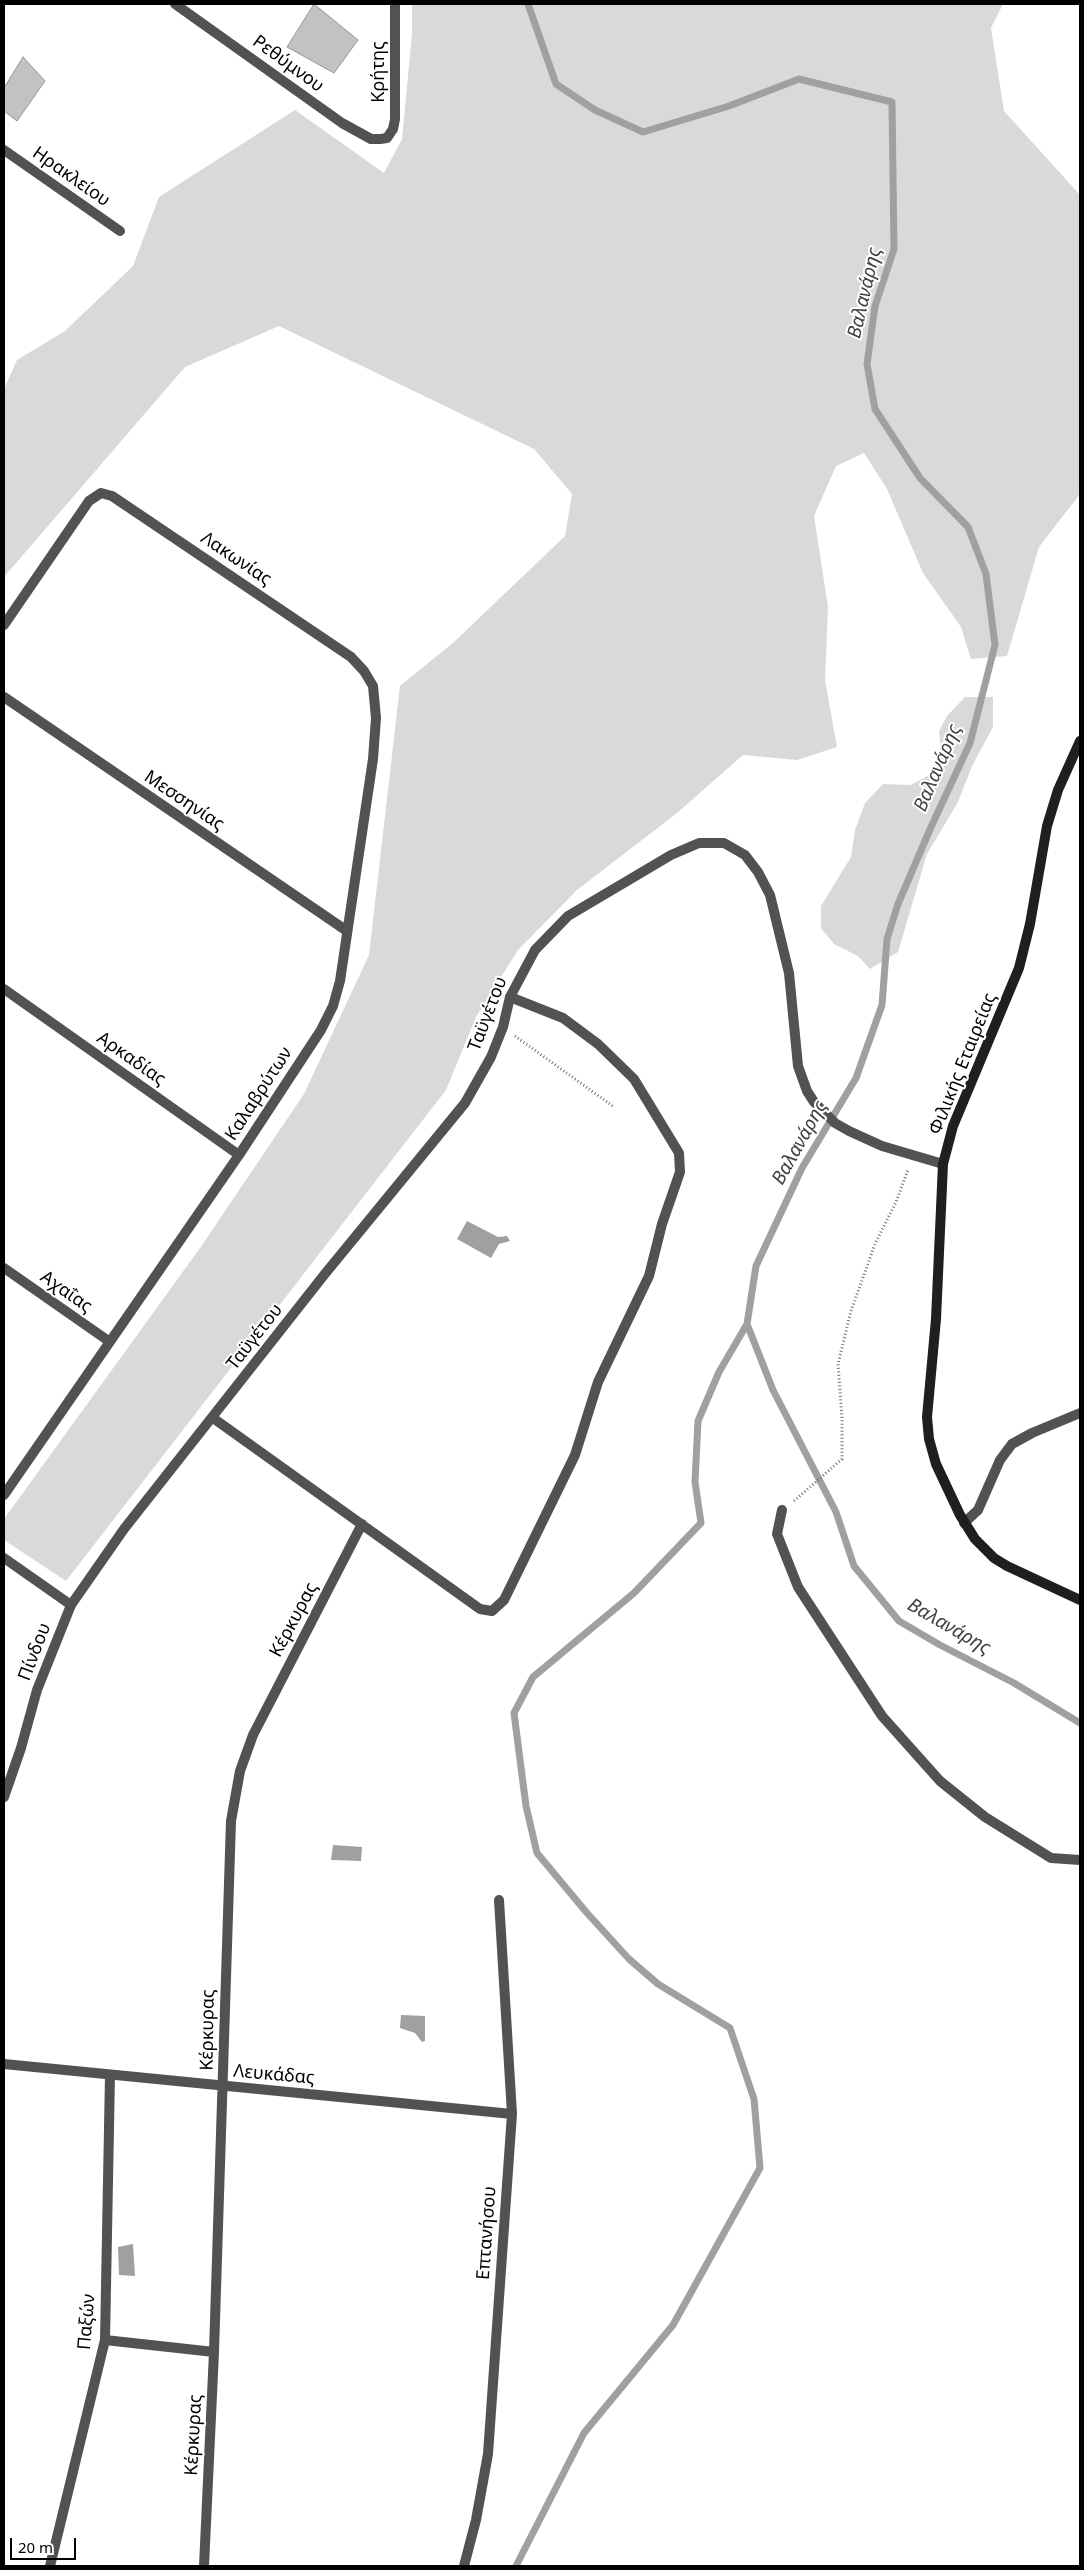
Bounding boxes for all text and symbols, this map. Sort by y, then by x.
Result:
street label: Ρεθύμνου [248,31,328,97]
street label: Κρήτης [368,41,390,103]
street label: Ηρακλείου [28,142,114,212]
water label: Βαλανάρης [843,245,887,341]
street label: Λακωνίας [197,528,275,590]
water label: Βαλανάρης [909,721,967,815]
street label: Μεσσηνίας [140,766,228,836]
street label: Ταϋγέτου [464,974,512,1054]
street label: Φιλικής Εταιρείας [925,990,1001,1138]
street label: Αρκαδίας [92,1028,170,1090]
street label: Καλαβρύτων [221,1043,297,1145]
water label: Βαλανάρης [768,1097,832,1189]
street label: Αχαΐας [36,1266,96,1318]
street label: Ταϋγέτου [222,1300,288,1374]
street label: Κέρκυρας [265,1579,323,1661]
water label: Βαλανάρης [903,1594,995,1660]
street label: Πίνδου [14,1620,56,1684]
street label: Κέρκυρας [196,1989,220,2071]
street label: Λευκάδας [233,2061,315,2089]
street label: Επτανήσου [473,2185,501,2281]
street label: Παξών [74,2293,100,2351]
street label: Κέρκυρας [181,2394,207,2476]
scale bar [12,2528,79,2560]
text: 20 m [18,2537,53,2557]

